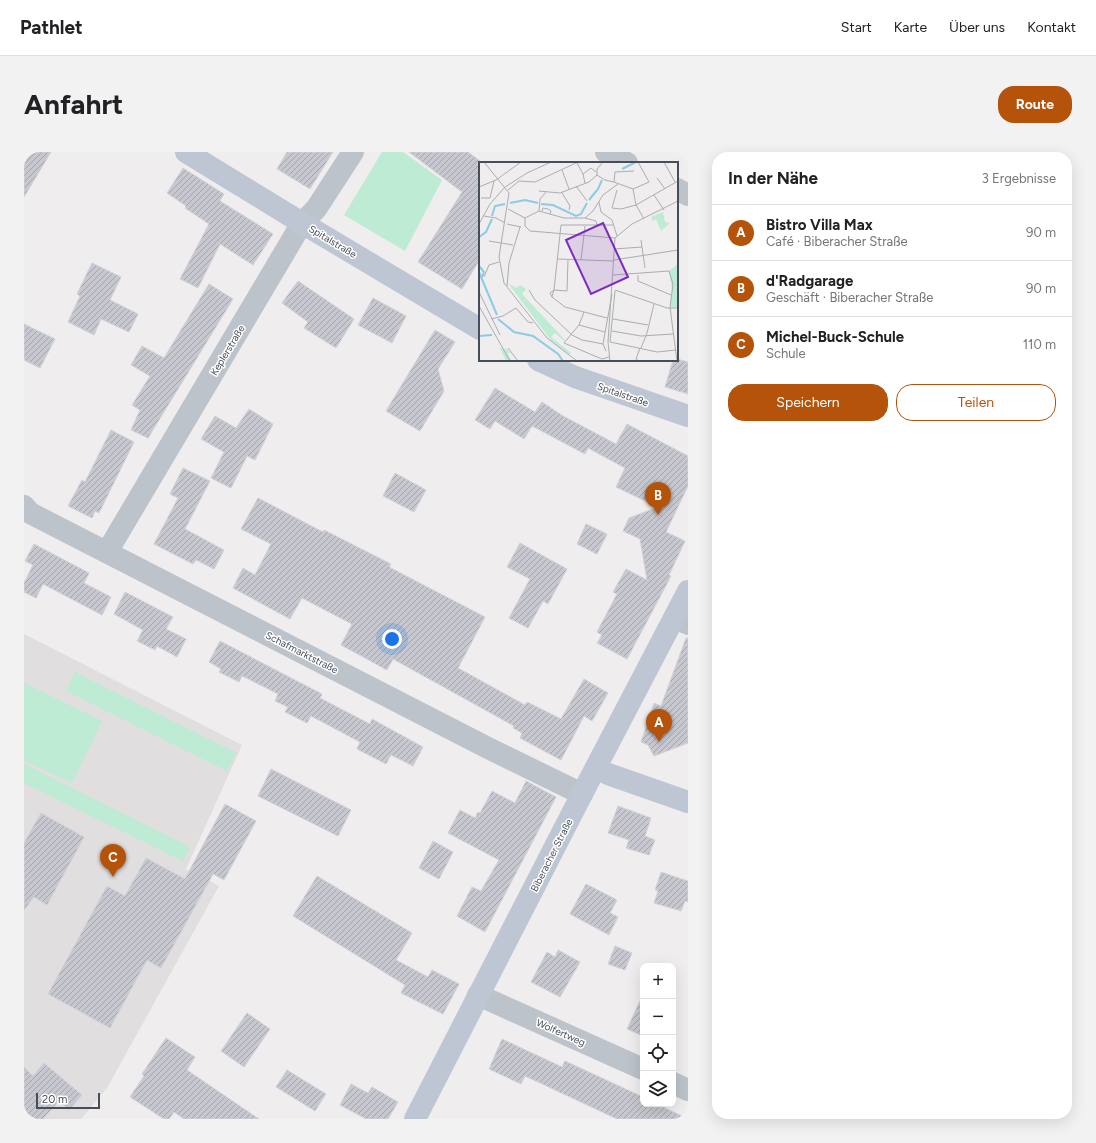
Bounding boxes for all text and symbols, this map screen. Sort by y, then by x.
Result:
text: Pathlet [20,16,83,39]
text: Start [841,19,872,36]
text: Karte [894,19,927,36]
text: Über uns [949,19,1005,36]
text: Kontakt [1027,19,1076,36]
button: Route [998,86,1072,123]
text: Anfahrt [24,87,123,121]
inset map [479,162,678,361]
text: In der Nähe [728,168,818,188]
text: 3 Ergebnisse [982,171,1056,186]
text: Bistro Villa Max [766,216,873,234]
street label: Spitalstraße [306,222,359,261]
text: A [736,225,746,240]
text: 90 m [1026,225,1056,240]
text: Café · Biberacher Straße [766,234,908,249]
text: d'Radgarage [766,272,853,290]
text: B [737,281,745,296]
text: 90 m [1026,281,1056,296]
text: Geschäft · Biberacher Straße [766,290,933,305]
street label: Keplerstraße [207,322,248,378]
text: Michel-Buck-Schule [766,328,904,346]
text: C [736,337,746,352]
text: 110 m [1023,337,1056,352]
text: Schule [766,346,805,361]
street label: Spitalstraße [595,380,651,409]
button: Speichern [728,384,888,421]
button: Teilen [896,384,1056,421]
pin: B [645,482,671,515]
street label: Schafmarktstraße [263,629,341,677]
your location [382,629,402,649]
pin: A [646,709,672,742]
street label: Biberacher Straße [527,816,576,894]
pin: C [100,844,126,877]
map controls [640,963,676,1107]
button: + [640,963,676,999]
button: − [640,999,676,1035]
street label: Wolfertweg [534,1016,588,1049]
button: locate [640,1035,676,1071]
button: layers [640,1071,676,1107]
scale bar [36,1091,100,1110]
text: 20 m [42,1093,67,1106]

